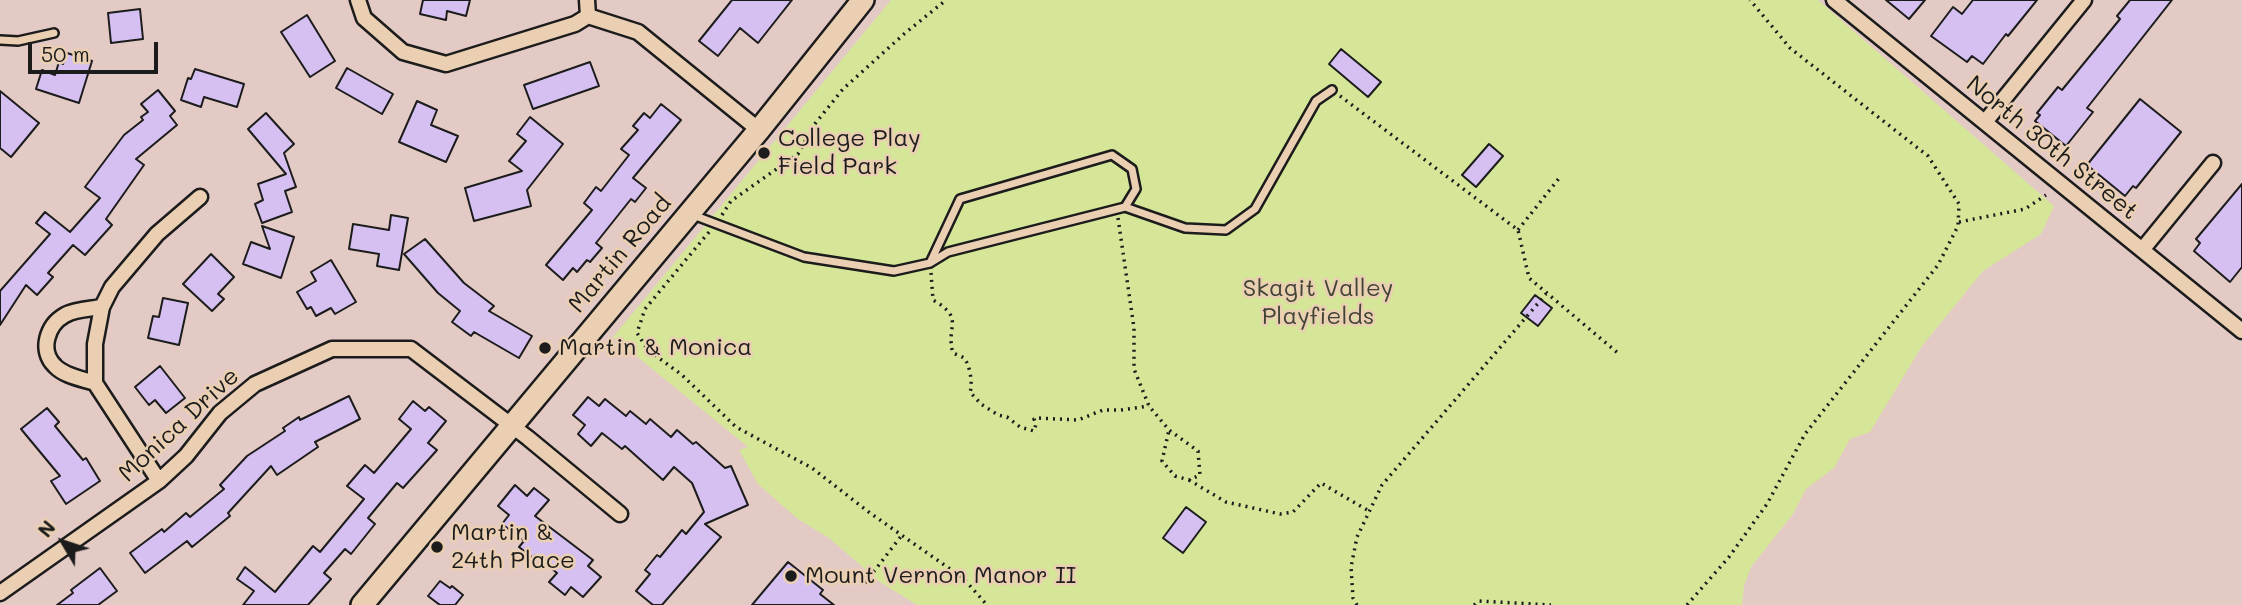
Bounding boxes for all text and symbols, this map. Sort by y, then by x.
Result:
scale bar [32,28,161,72]
text: 50 m [41,40,90,67]
street label: North 30th Street [1960,70,2144,226]
place label: College Play Field Park [778,125,921,181]
marker: College Play Field Park [756,145,772,161]
street label: Martin Road [562,189,678,319]
park label: Skagit Valley Playfields [1243,275,1393,331]
place label: Martin & Monica [559,334,752,362]
marker: Martin & Monica [537,340,553,356]
street label: Monica Drive [113,362,245,488]
north arrow [28,507,98,577]
text: N [32,515,61,542]
place label: Martin & 24th Place [451,519,575,575]
marker: Martin & 24th Place [429,539,445,555]
place label: Mount Vernon Manor II [805,562,1076,590]
marker: Mount Vernon Manor II [783,568,799,584]

